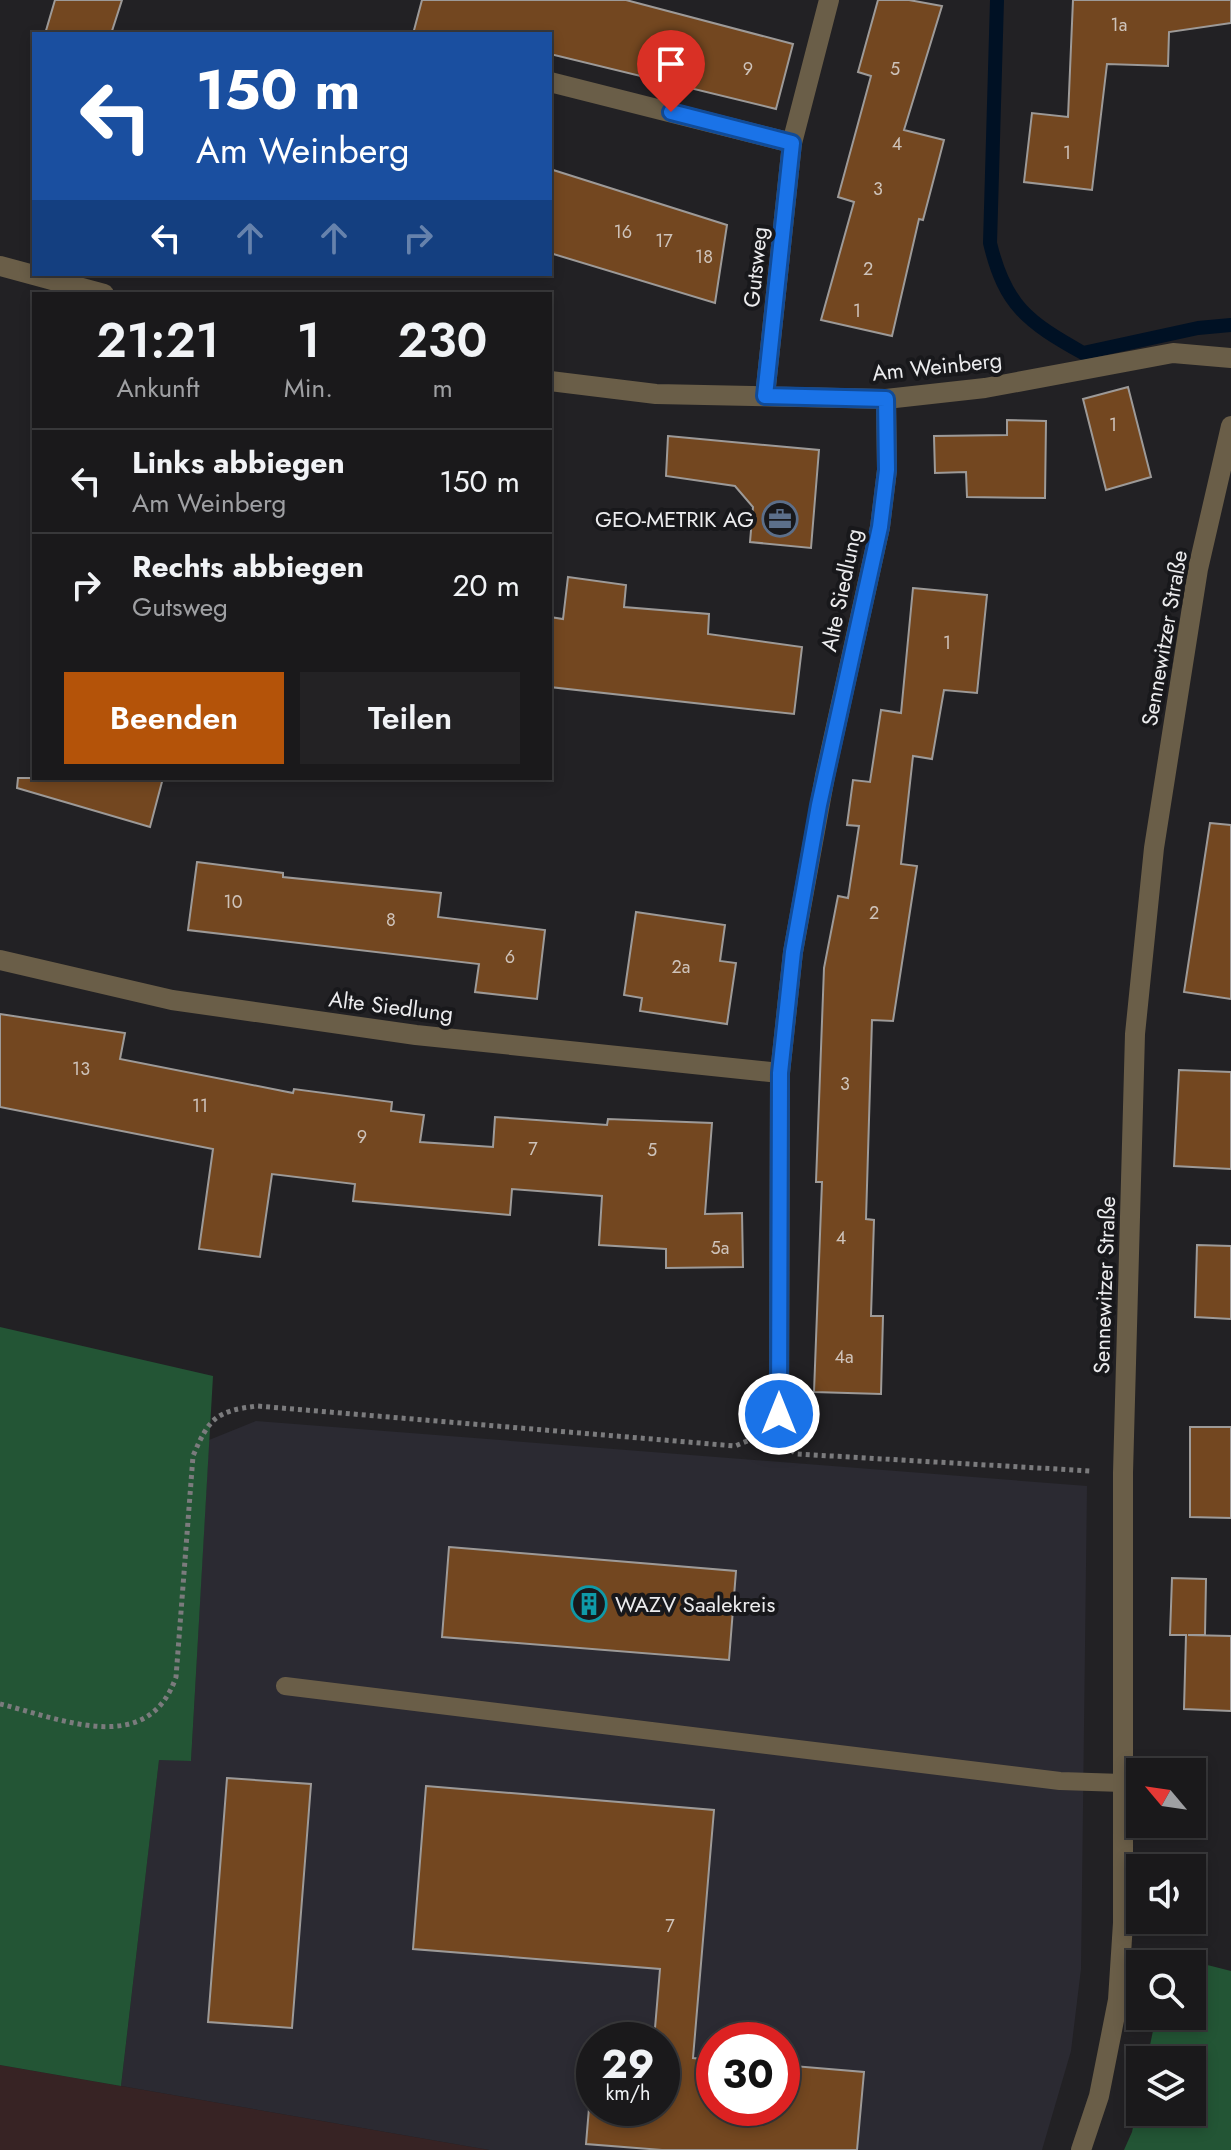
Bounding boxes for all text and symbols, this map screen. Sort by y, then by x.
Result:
house number: 1a [1111,12,1127,38]
pin [637,30,705,112]
icon: arrive [649,42,693,86]
text: 150 m [196,49,360,130]
house number: 9 [743,56,753,82]
house number: 5 [890,56,900,82]
icon: left [64,64,168,168]
text: Am Weinberg [196,124,410,176]
house number: 4 [892,131,902,157]
house number: 1 [1063,140,1071,166]
house number: 3 [873,176,883,202]
icon: left [144,216,188,260]
icon: ahead [228,216,272,260]
icon: ahead [312,216,356,260]
icon: right [396,216,440,260]
house number: 16 [614,219,632,245]
street label: Gutsweg [735,225,775,309]
house number: 17 [655,228,673,254]
house number: 18 [695,244,713,270]
house number: 2 [863,256,873,282]
house number: 1 [853,298,861,324]
text: 21:21 [97,306,219,375]
text: 1 [297,306,320,375]
text: 230 [398,306,487,375]
street label: Am Weinberg [870,343,1004,389]
text: Ankunft [116,369,199,407]
text: Min. [284,369,333,407]
text: m [432,369,453,407]
house number: 1 [1109,412,1117,438]
text: Links abbiegen [132,441,345,484]
icon: left [64,459,108,503]
text: 150 m [439,460,520,503]
text: Am Weinberg [132,484,286,522]
office icon: GEO-METRIK AG [761,500,799,538]
place label: GEO-METRIK AG [595,503,754,535]
street label: Alte Siedlung [812,525,870,655]
text: Rechts abbiegen [132,545,364,588]
street label: Sennewitzer Straße [1133,548,1195,728]
icon: right [64,563,108,607]
text: 20 m [453,564,520,607]
text: Gutsweg [132,588,228,626]
house number: 1 [943,630,951,656]
button: Beenden [64,672,284,764]
button: Teilen [300,672,520,764]
house number: 10 [224,889,243,915]
house number: 2 [869,900,879,926]
house number: 8 [386,907,396,933]
house number: 6 [505,944,515,970]
house number: 2a [672,954,690,980]
street label: Alte Siedlung [327,982,455,1030]
house number: 13 [72,1056,90,1082]
house number: 3 [840,1071,850,1097]
house number: 11 [192,1093,208,1119]
house number: 9 [357,1124,367,1150]
house number: 7 [528,1136,538,1162]
house number: 5 [647,1137,657,1163]
street label: Sennewitzer Straße [1085,1196,1123,1374]
house number: 4 [836,1225,846,1251]
house number: 5a [711,1235,729,1261]
house number: 4a [834,1344,854,1370]
position arrow [737,1372,821,1456]
building icon: WAZV Saalekreis [570,1585,608,1623]
place label: WAZV Saalekreis [615,1588,775,1620]
north arrow [1126,1758,1206,1838]
map controls [1126,1758,1206,2126]
button: sound [1126,1854,1206,1934]
house number: 7 [665,1913,675,1939]
button: search [1126,1950,1206,2030]
speed limit sign: 30 [696,2022,800,2126]
text: 29 [602,2035,655,2093]
button: layers [1126,2046,1206,2126]
text: km/h [605,2079,651,2108]

